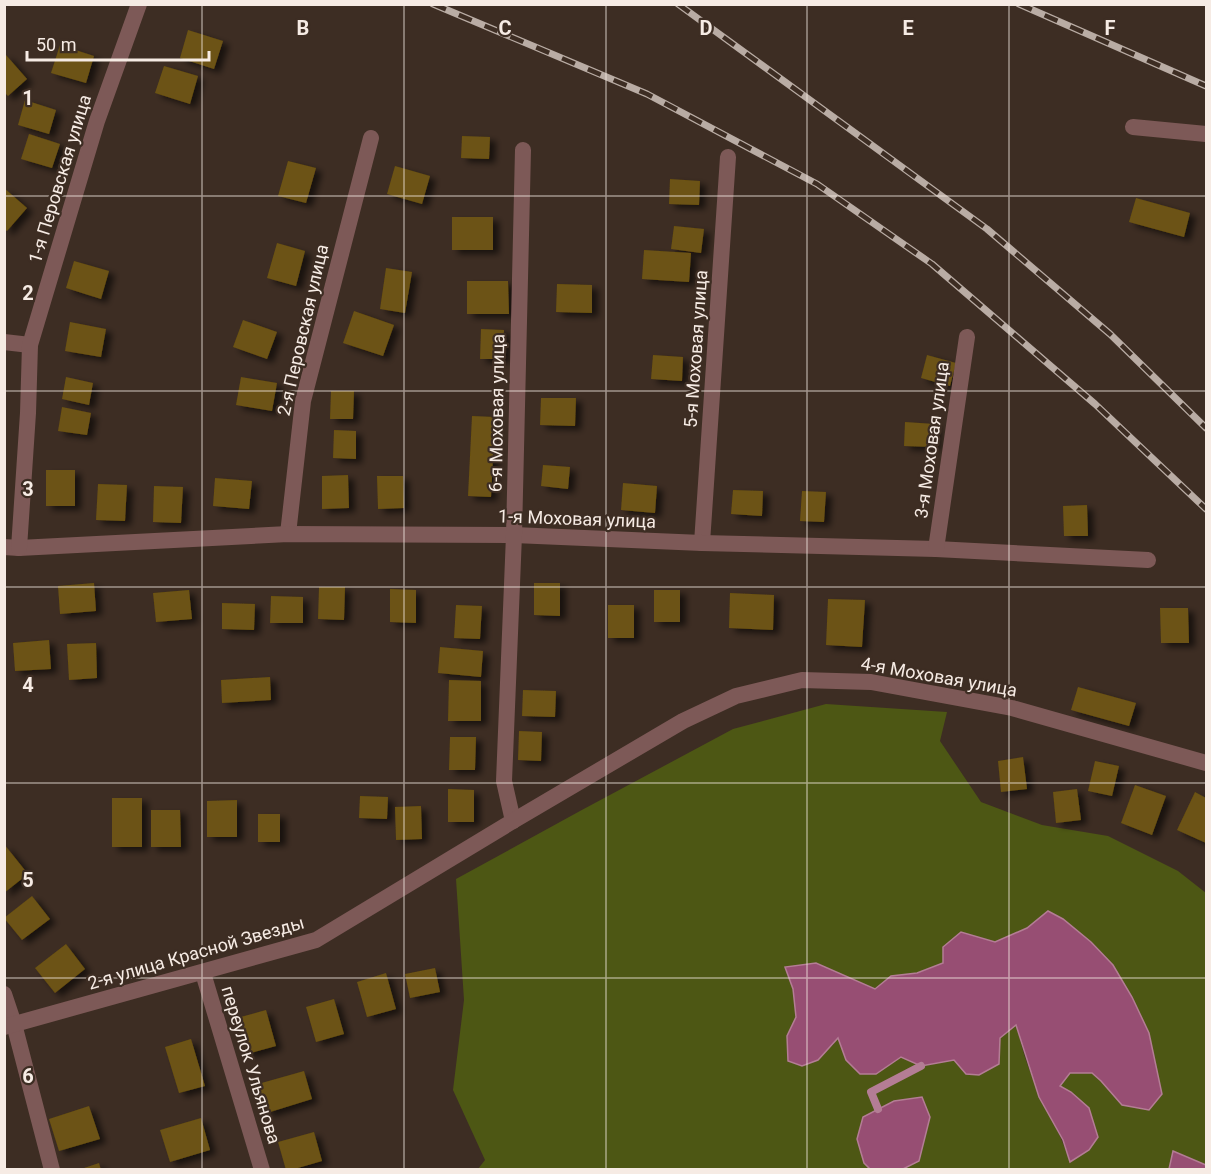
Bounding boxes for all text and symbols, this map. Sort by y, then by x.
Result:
text: B [297,16,309,40]
text: C [498,16,512,40]
text: D [700,16,713,40]
text: E [902,16,914,40]
text: F [1105,16,1116,40]
scale bar [27,24,208,62]
text: 50 m [36,34,76,55]
street label: 1-я Перовская улица [24,92,96,266]
street label: 2-я Перовская улица [273,242,332,418]
street label: 5-я Моховая улица [680,269,711,429]
text: 2 [22,281,34,305]
street label: 6-я Моховая улица [485,334,508,492]
street label: 3-я Моховая улица [910,360,953,520]
text: 3 [22,477,34,501]
street label: 1-я Моховая улица [498,505,656,532]
street label: 4-я Моховая улица [859,652,1019,701]
text: 4 [22,673,34,697]
text: 5 [22,868,34,892]
street label: 2-я улица Красной Звезды [85,912,306,993]
street label: переулок Ульянова [217,983,285,1146]
text: 6 [22,1064,34,1088]

